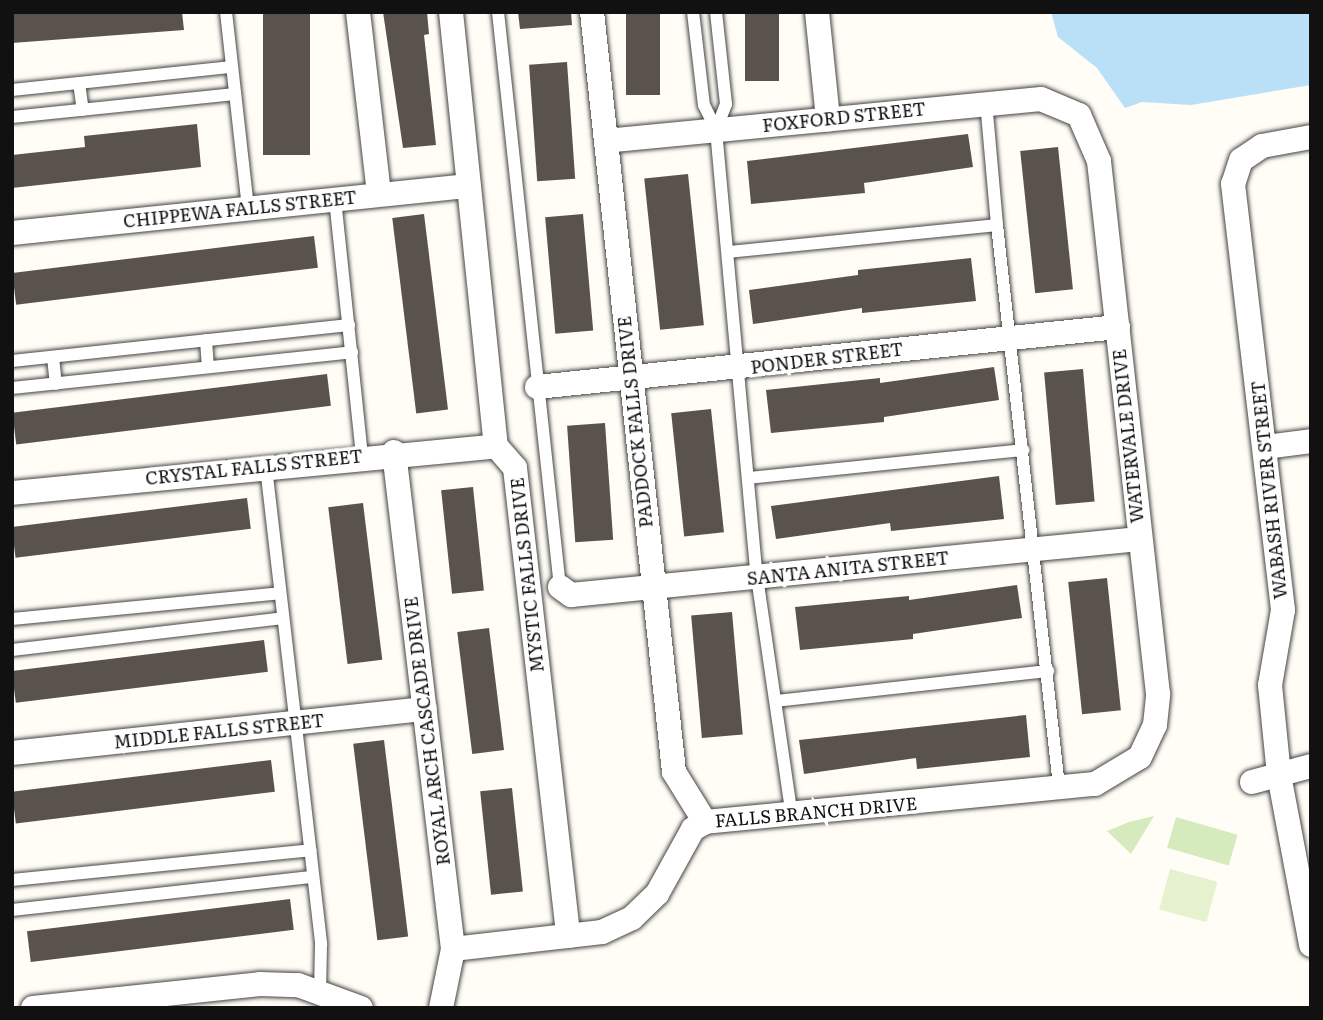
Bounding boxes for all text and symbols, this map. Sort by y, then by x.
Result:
street label: FOXFORD STREET [761,98,927,136]
street label: CHIPPEWA FALLS STREET [122,186,358,232]
street label: PADDOCK FALLS DRIVE [613,315,657,529]
street label: PONDER STREET [749,338,905,378]
street label: WATERVALE DRIVE [1108,348,1148,524]
street label: WABASH RIVER STREET [1247,380,1291,600]
street label: CRYSTAL FALLS STREET [144,445,364,489]
street label: MYSTIC FALLS DRIVE [506,476,548,674]
street label: SANTA ANITA STREET [746,547,950,589]
street label: ROYAL ARCH CASCADE DRIVE [400,595,454,867]
street label: MIDDLE FALLS STREET [113,709,325,753]
street label: FALLS BRANCH DRIVE [714,792,918,832]

